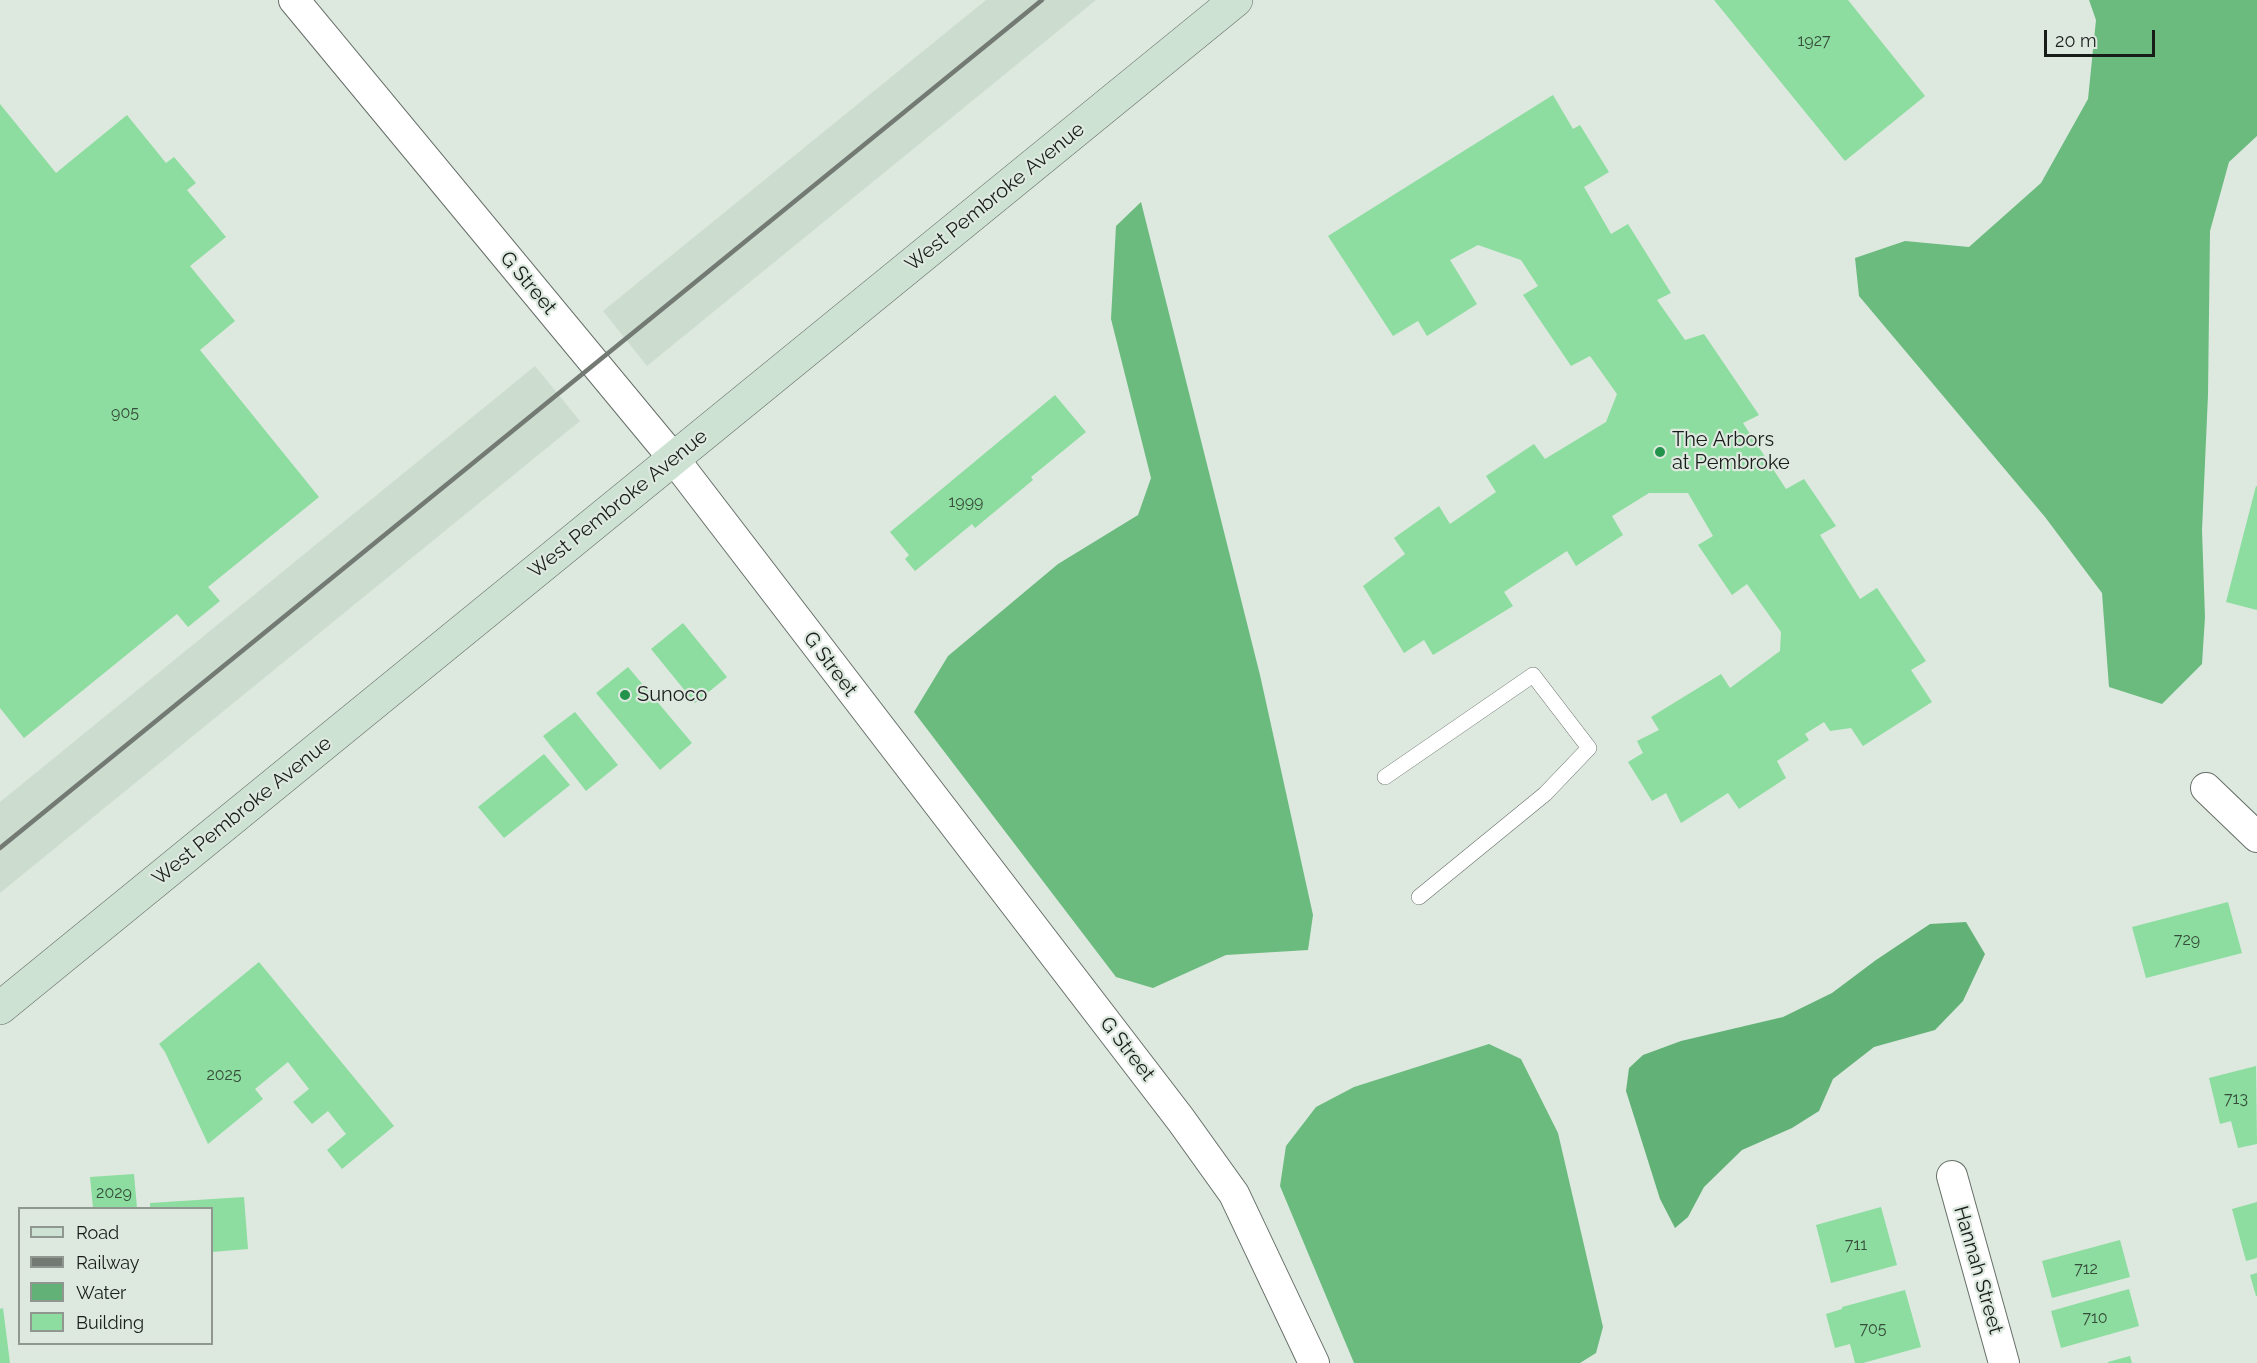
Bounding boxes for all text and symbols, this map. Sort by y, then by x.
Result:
scale bar [2047,18,2158,56]
text: 20 m [2055,30,2097,51]
house number: 1927 [1797,31,1831,51]
street label: West Pembroke Avenue [901,117,1089,277]
street label: G Street [495,247,561,319]
house number: 905 [111,403,139,423]
street label: West Pembroke Avenue [524,424,712,584]
place label: The Arbors at Pembroke [1672,428,1790,475]
marker: The Arbors at Pembroke [1653,445,1667,459]
house number: 1999 [949,492,983,512]
street label: G Street [798,627,862,701]
place label: Sunoco [637,683,707,707]
marker: Sunoco [618,688,632,702]
street label: West Pembroke Avenue [148,731,336,891]
house number: 729 [2174,930,2200,950]
street label: G Street [1094,1012,1160,1086]
house number: 2025 [206,1065,242,1085]
house number: 713 [2224,1089,2248,1109]
house number: 2029 [96,1183,132,1203]
street label: Hannah Street [1948,1203,2008,1337]
legend [18,1207,213,1345]
text: Road [76,1222,119,1243]
house number: 711 [1845,1235,1867,1255]
text: Railway [76,1252,140,1273]
house number: 712 [2074,1259,2098,1279]
text: Water [76,1282,126,1303]
house number: 710 [2082,1308,2108,1328]
text: Building [76,1312,144,1333]
house number: 705 [1859,1319,1887,1339]

